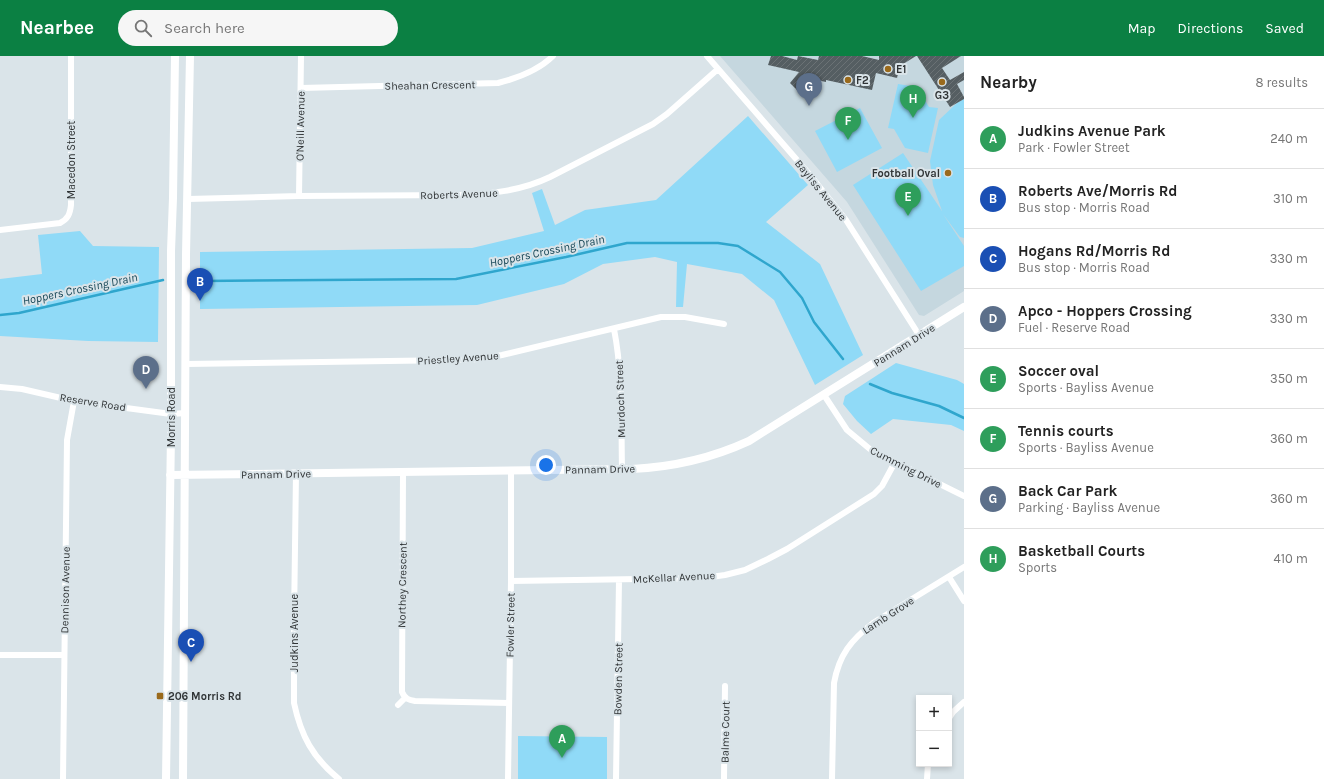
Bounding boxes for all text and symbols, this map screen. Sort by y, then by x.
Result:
search box [118,10,398,46]
text: Nearbee [20,17,94,39]
icon: search [132,17,154,39]
text: Search here [164,19,245,37]
text: Map [1128,20,1156,37]
text: Directions [1178,20,1243,37]
text: Saved [1265,20,1304,37]
place label: E1 [896,63,906,76]
marker: E1 [883,64,893,74]
text: Nearby [980,72,1037,92]
pin: G [796,73,822,106]
place label: F2 [856,74,869,87]
marker: F2 [843,75,853,85]
text: 8 results [1255,75,1308,90]
marker: G3 [937,77,947,87]
street label: Sheahan Crescent [384,78,476,93]
pin: H [900,85,926,118]
place label: G3 [935,89,949,102]
street label: O'Neill Avenue [293,91,308,161]
pin: F [835,107,861,140]
street label: Macedon Street [65,121,78,199]
text: Judkins Avenue Park [1018,122,1166,140]
text: A [989,131,997,146]
text: 240 m [1270,131,1308,146]
text: Park · Fowler Street [1018,140,1130,155]
street label: Bayliss Avenue [792,157,849,224]
place label: Football Oval [872,167,940,180]
marker: Football Oval [943,168,953,178]
text: Roberts Ave/Morris Rd [1018,182,1178,200]
pin: E [895,183,921,216]
street label: Roberts Avenue [420,187,498,202]
text: B [989,191,997,206]
text: 310 m [1273,191,1308,206]
text: Bus stop · Morris Road [1018,200,1150,215]
water label: Hoppers Crossing Drain [488,232,606,270]
text: Hogans Rd/Morris Rd [1018,242,1170,260]
text: C [989,251,997,266]
text: 330 m [1270,251,1308,266]
text: Bus stop · Morris Road [1018,260,1150,275]
pin: B [187,268,213,301]
water label: Hoppers Crossing Drain [21,270,139,308]
text: Apco - Hoppers Crossing [1018,302,1192,320]
text: D [989,311,997,326]
text: 330 m [1270,311,1308,326]
text: Fuel · Reserve Road [1018,320,1130,335]
street label: Pannam Drive [871,321,938,370]
street label: Priestley Avenue [417,349,500,368]
pin: D [133,356,159,389]
street label: Murdoch Street [613,360,628,438]
text: Soccer oval [1018,362,1099,380]
text: E [989,371,997,386]
text: 350 m [1270,371,1308,386]
text: Sports · Bayliss Avenue [1018,380,1154,395]
street label: Morris Road [165,387,178,447]
street label: Reserve Road [59,391,127,414]
text: Tennis courts [1018,422,1114,440]
text: F [989,431,997,446]
text: 360 m [1270,431,1308,446]
text: Sports · Bayliss Avenue [1018,440,1154,455]
street label: Cumming Drive [868,444,944,491]
your location [536,455,556,475]
street label: Pannam Drive [565,462,636,477]
street label: Pannam Drive [241,467,312,482]
text: Back Car Park [1018,482,1117,500]
text: G [989,491,997,506]
text: 360 m [1270,491,1308,506]
text: Parking · Bayliss Avenue [1018,500,1160,515]
street label: Northey Crescent [395,542,410,628]
text: Basketball Courts [1018,542,1145,560]
street label: Dennison Avenue [58,546,73,633]
text: H [988,551,998,566]
text: 410 m [1273,551,1308,566]
text: Sports [1018,560,1057,575]
street label: McKellar Avenue [633,569,716,586]
street label: Fowler Street [503,592,518,658]
street label: Judkins Avenue [288,593,301,672]
street label: Lamb Grove [860,594,917,637]
pin: C [178,629,204,662]
street label: Bowden Street [611,643,626,715]
place label: 206 Morris Rd [168,690,242,703]
marker: 206 Morris Rd [155,691,165,701]
map controls [916,695,952,767]
button: + [916,695,952,731]
street label: Balme Court [718,701,733,763]
pin: A [549,725,575,758]
button: − [916,731,952,767]

